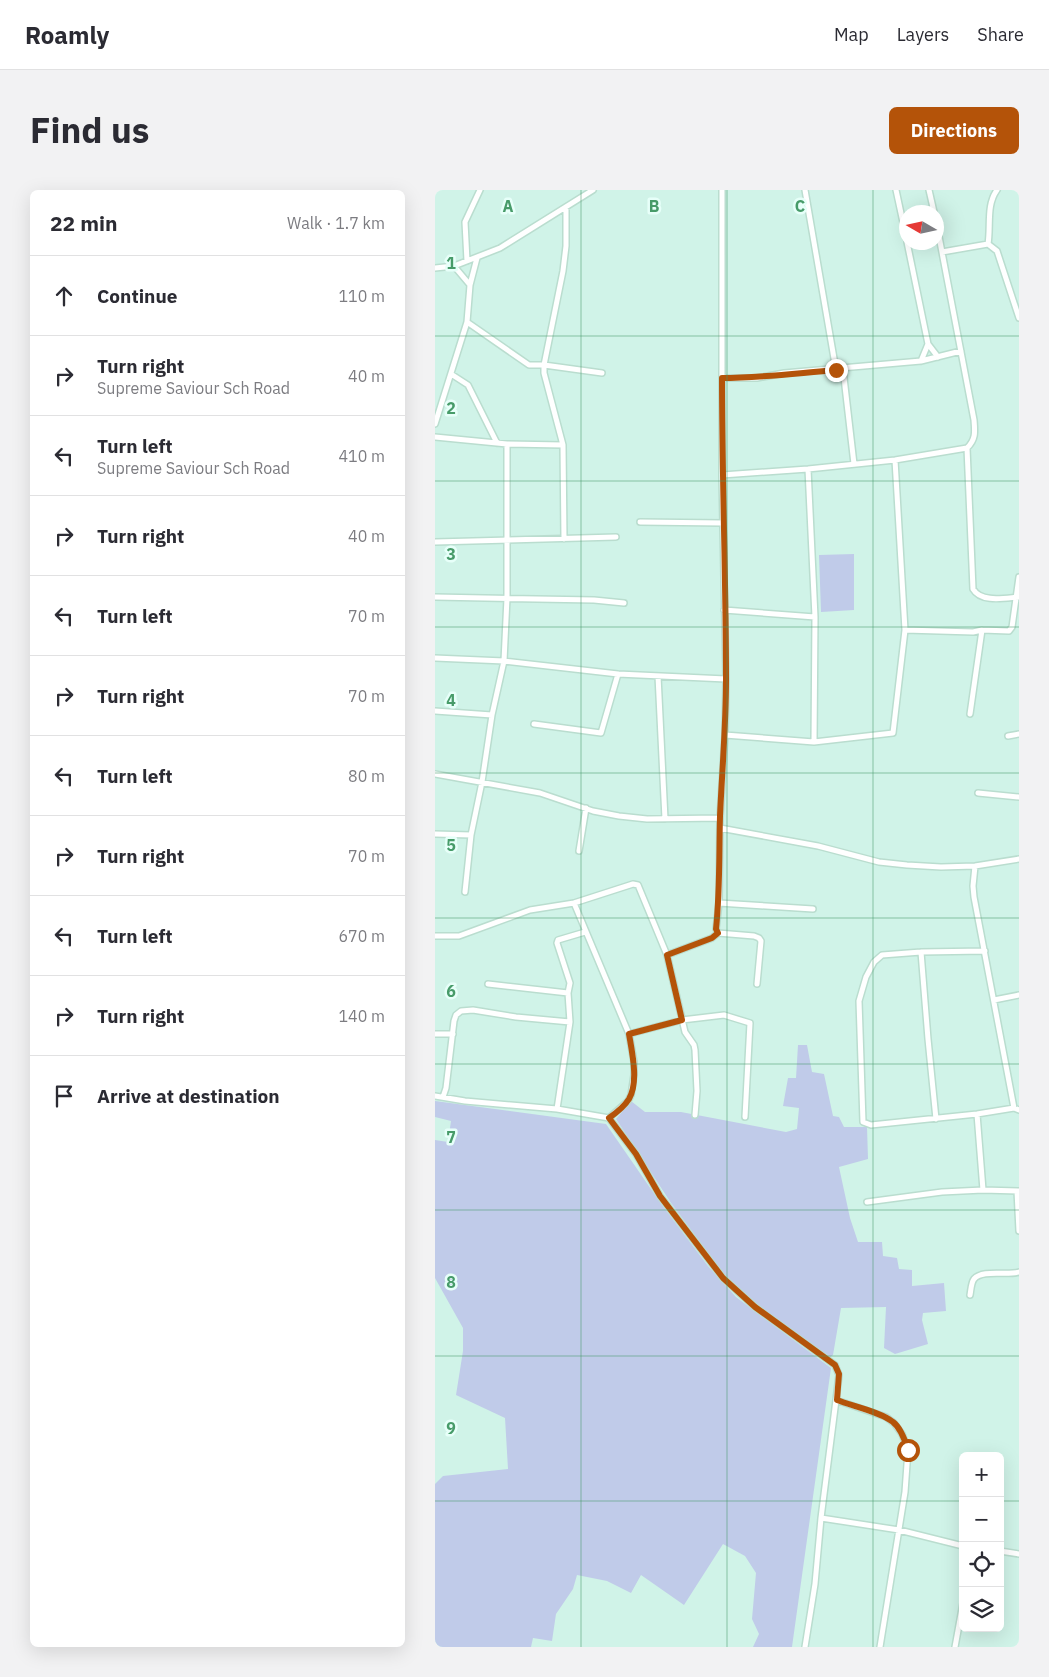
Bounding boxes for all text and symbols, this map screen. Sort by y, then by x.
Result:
text: Roamly [25,19,109,51]
text: Map [834,23,869,46]
text: Layers [897,23,949,46]
text: Share [977,23,1024,46]
text: Find us [30,107,149,153]
button: Directions [889,107,1019,154]
text: A [503,196,514,216]
text: B [649,196,660,216]
text: C [795,196,805,216]
north arrow [899,205,944,250]
text: 22 min [50,209,117,237]
text: Walk · 1.7 km [287,213,385,233]
text: 1 [446,253,456,273]
icon: ahead [50,282,78,310]
text: Continue [97,284,177,308]
text: 110 m [338,286,385,306]
text: Turn right [97,354,184,378]
route end [825,359,848,382]
icon: right [50,362,78,390]
text: 40 m [348,366,385,386]
text: Supreme Saviour Sch Road [97,378,290,398]
text: 2 [446,398,456,418]
text: Turn left [97,434,173,458]
icon: left [50,442,78,470]
text: 410 m [338,446,385,466]
text: Supreme Saviour Sch Road [97,458,290,478]
icon: right [50,522,78,550]
text: Turn right [97,524,184,548]
text: 40 m [348,526,385,546]
text: 3 [446,544,456,564]
icon: left [50,602,78,630]
text: Turn left [97,604,173,628]
text: 70 m [348,606,385,626]
icon: right [50,682,78,710]
text: Turn right [97,684,184,708]
text: 70 m [348,686,385,706]
text: 4 [446,690,456,710]
icon: left [50,762,78,790]
text: Turn left [97,764,173,788]
text: 80 m [348,766,385,786]
text: 5 [446,835,456,855]
icon: right [50,842,78,870]
text: Turn right [97,844,184,868]
text: 70 m [348,846,385,866]
icon: left [50,922,78,950]
text: Turn left [97,924,173,948]
text: 670 m [338,926,385,946]
text: 6 [446,981,456,1001]
icon: right [50,1002,78,1030]
text: Turn right [97,1004,184,1028]
text: 140 m [338,1006,385,1026]
icon: arrive [50,1082,78,1110]
text: Arrive at destination [97,1084,280,1108]
text: 7 [446,1127,456,1147]
text: 8 [446,1272,456,1292]
text: 9 [446,1418,456,1438]
route start [897,1439,920,1462]
map controls [959,1452,1004,1632]
button: + [959,1452,1004,1497]
button: − [959,1497,1004,1542]
button: locate [959,1542,1004,1587]
button: layers [959,1587,1004,1632]

